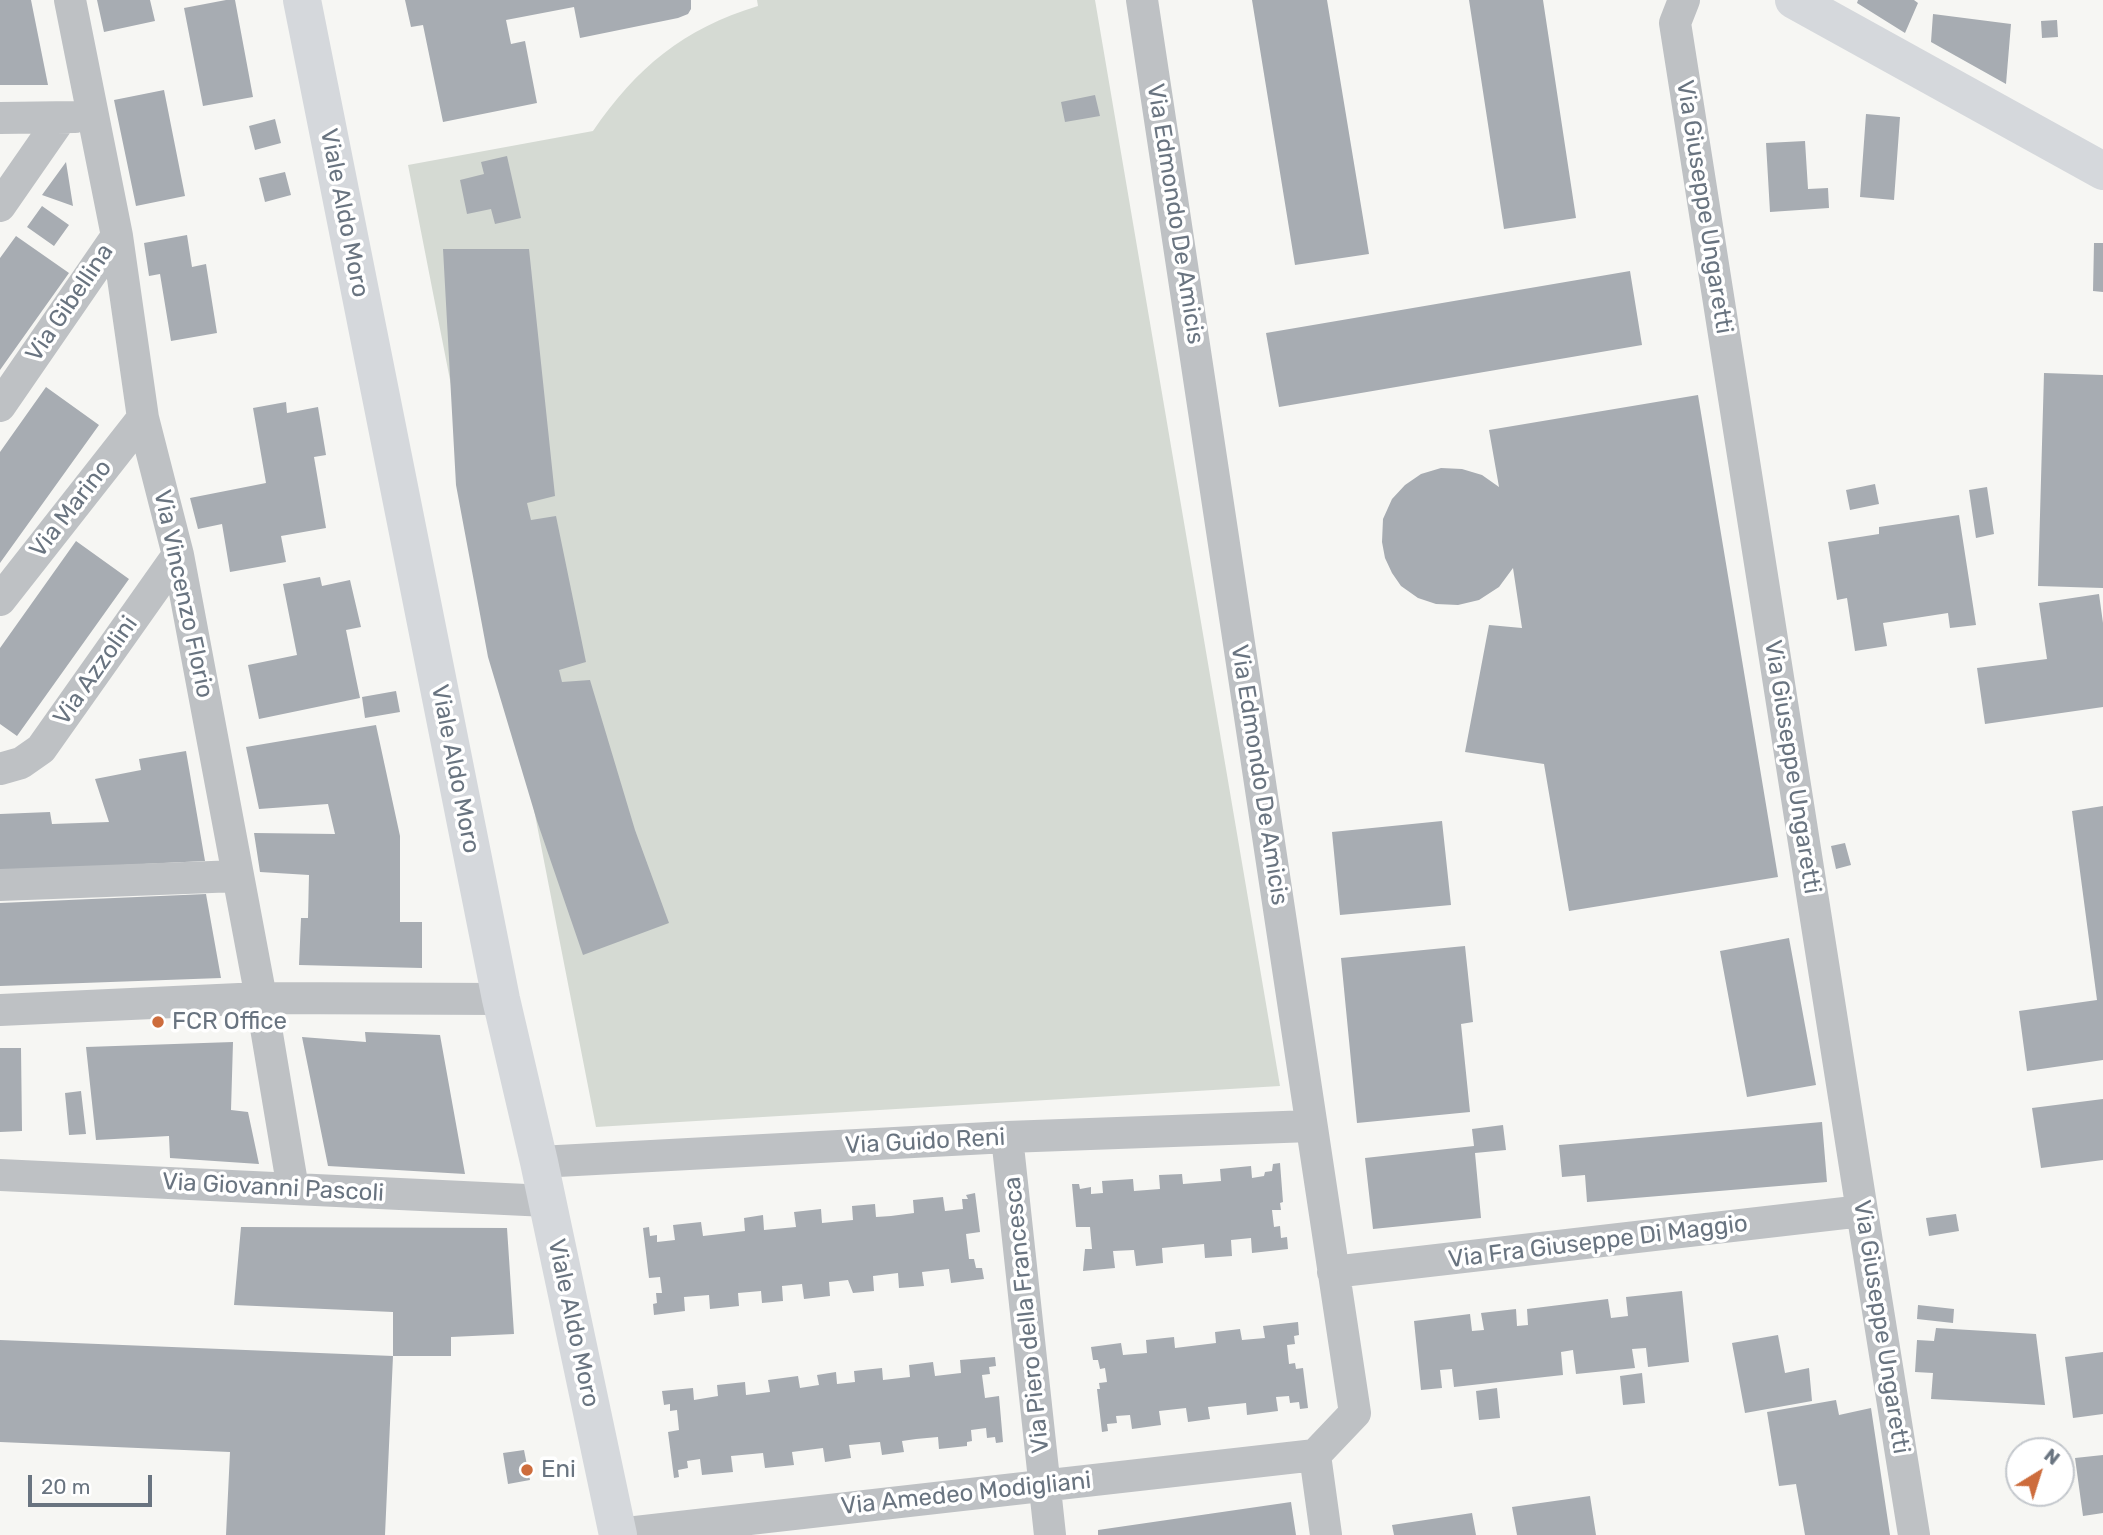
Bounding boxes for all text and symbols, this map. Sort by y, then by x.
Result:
street label: Via Giuseppe Ungaretti [1670,78,1738,336]
street label: Via Edmondo De Amicis [1140,82,1210,346]
street label: Viale Aldo Moro [314,126,374,300]
street label: Via Gibellina [20,239,120,367]
street label: Via Marino [24,454,118,564]
street label: Via Vincenzo Florio [147,487,219,701]
street label: Via Azzolini [48,611,144,731]
street label: Via Giuseppe Ungaretti [1758,638,1826,896]
street label: Via Edmondo De Amicis [1224,643,1294,907]
street label: Viale Aldo Moro [425,682,485,856]
place label: FCR Office [172,1008,287,1036]
marker: FCR Office [150,1014,166,1030]
street label: Via Guido Reni [844,1123,1006,1161]
street label: Via Giovanni Pascoli [161,1168,385,1208]
street label: Via Piero della Francesca [998,1175,1056,1455]
street label: Via Giuseppe Ungaretti [1847,1198,1915,1456]
street label: Via Fra Giuseppe Di Maggio [1447,1209,1749,1275]
street label: Viale Aldo Moro [541,1236,605,1410]
north arrow [2005,1437,2075,1507]
text: N [2040,1443,2064,1470]
place label: Eni [541,1456,576,1484]
scale bar [32,1462,156,1506]
marker: Eni [519,1462,535,1478]
street label: Via Amedeo Modigliani [840,1467,1092,1521]
text: 20 m [41,1474,90,1499]

